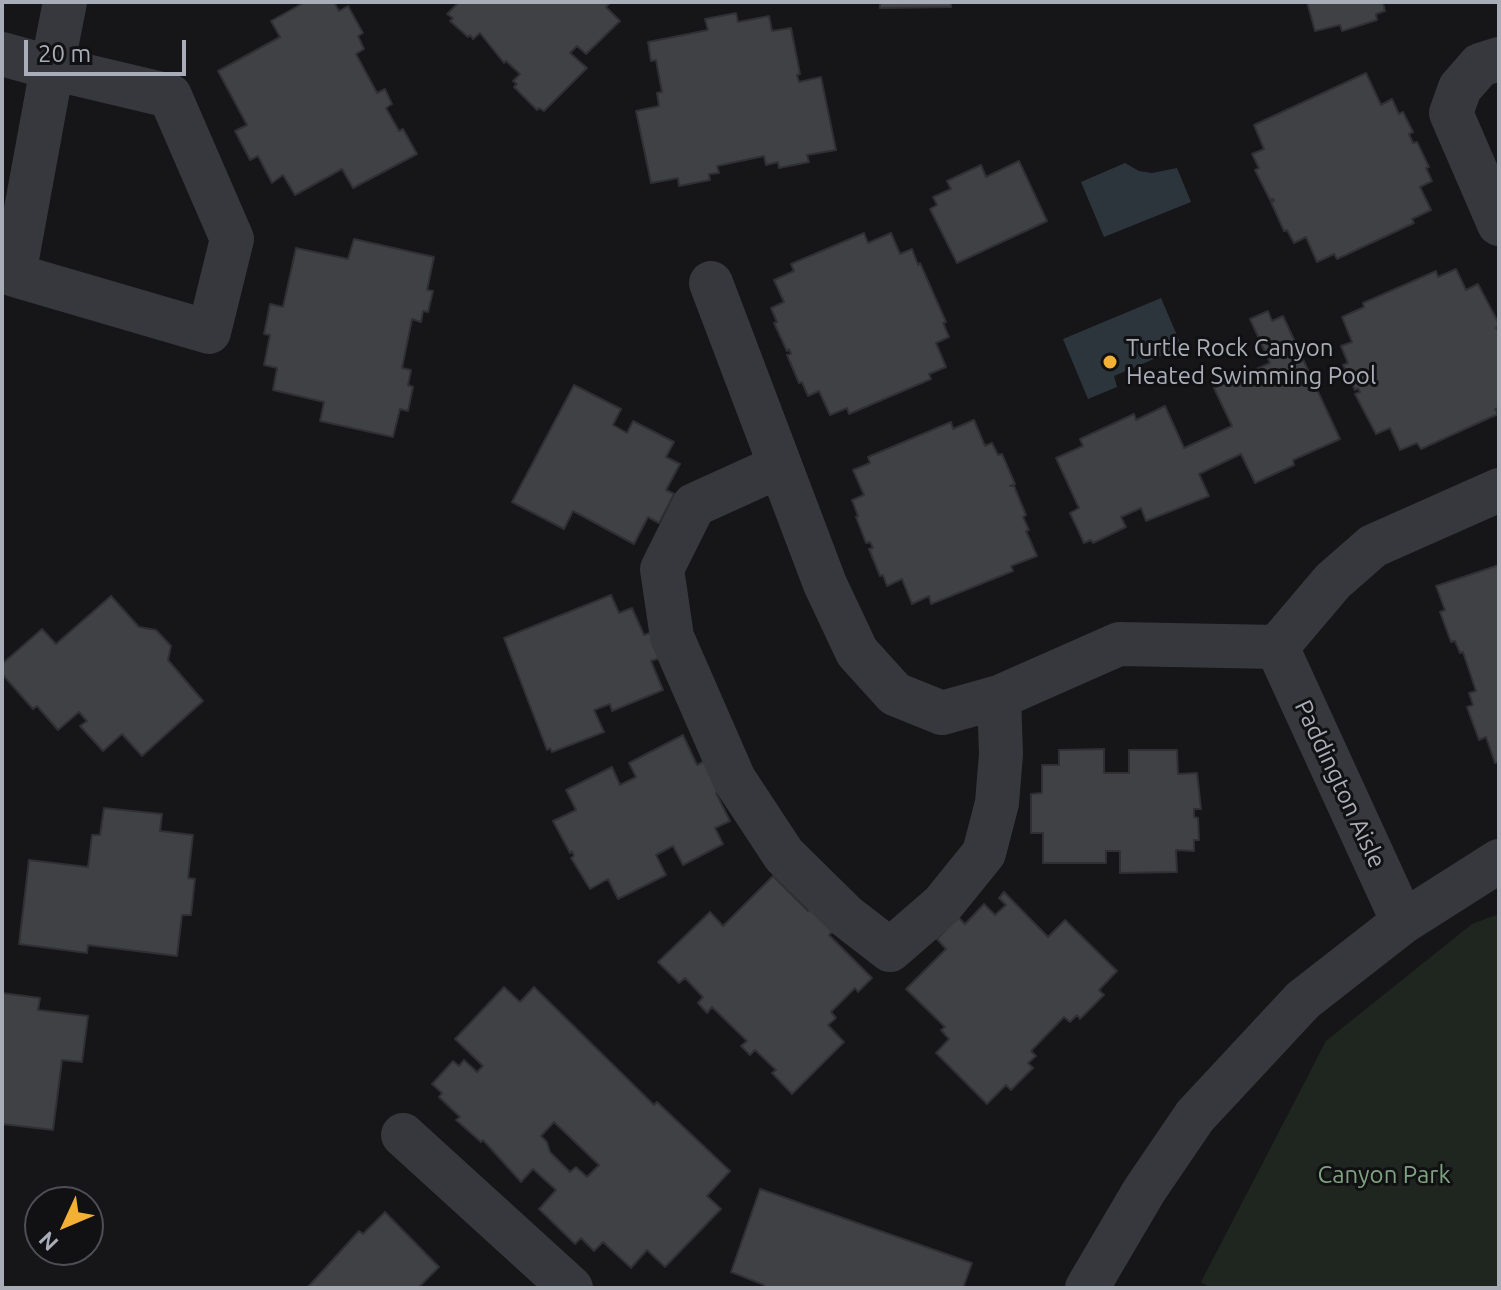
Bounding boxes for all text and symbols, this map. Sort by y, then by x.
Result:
scale bar [28,24,190,74]
text: 20 m [38,40,91,67]
place label: Turtle Rock Canyon Heated Swimming Pool [1126,334,1376,390]
marker: Turtle Rock Canyon Heated Swimming Pool [1101,353,1119,371]
street label: Paddington Aisle [1289,695,1391,873]
park label: Canyon Park [1317,1161,1451,1189]
north arrow [24,1186,104,1266]
text: N [33,1227,63,1256]

